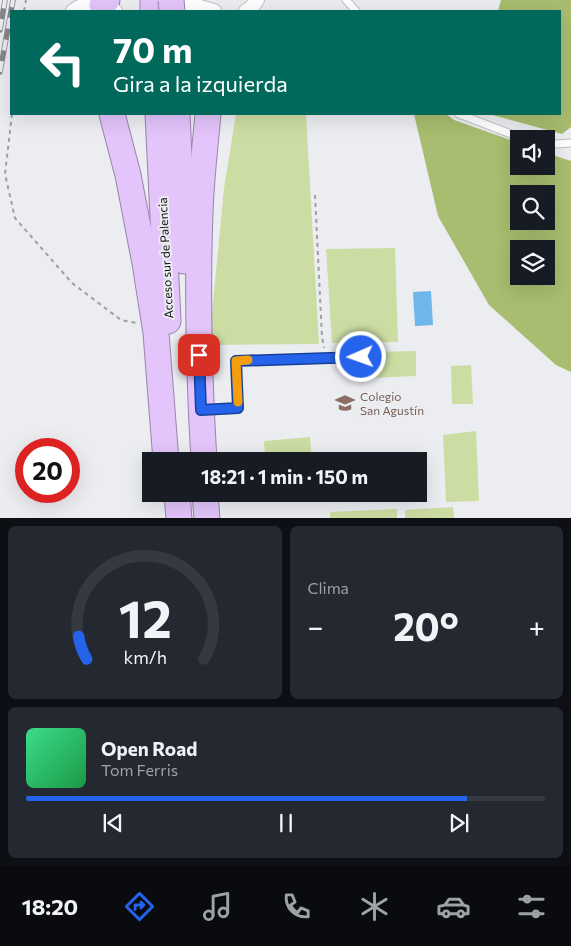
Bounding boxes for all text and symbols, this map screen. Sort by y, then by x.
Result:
text: 70 m [113,27,193,70]
icon: left [30,30,95,95]
text: Gira a la izquierda [113,70,288,97]
map controls [510,130,555,285]
button: sound [510,130,555,175]
button: search [510,185,555,230]
street label: Acceso sur de Palencia [155,197,175,319]
button: layers [510,240,555,285]
position arrow [334,330,386,382]
pin [178,334,220,376]
icon: arrive [185,341,213,369]
place label: Colegio San Agustín [360,389,424,417]
school or university icon: Colegio San Agustín [334,392,356,414]
speed limit sign: 20 [15,438,80,503]
text: 18:21 · 1 min · 150 m [201,465,368,488]
text: Clima [308,578,349,597]
text: 12 [118,585,171,649]
text: 20° [393,602,459,649]
text: − [308,609,323,643]
text: + [529,609,545,643]
text: km/h [123,646,166,668]
text: Open Road [101,737,197,760]
text: Tom Ferris [101,760,178,779]
icon: previous [99,809,127,837]
icon: pause [272,809,300,837]
icon: next [445,809,473,837]
icon: directions [122,889,157,924]
icon: music [200,889,235,924]
icon: phone [279,889,314,924]
icon: climate [357,889,392,924]
icon: car [436,889,471,924]
icon: filters [514,889,549,924]
text: 18:20 [22,893,78,920]

